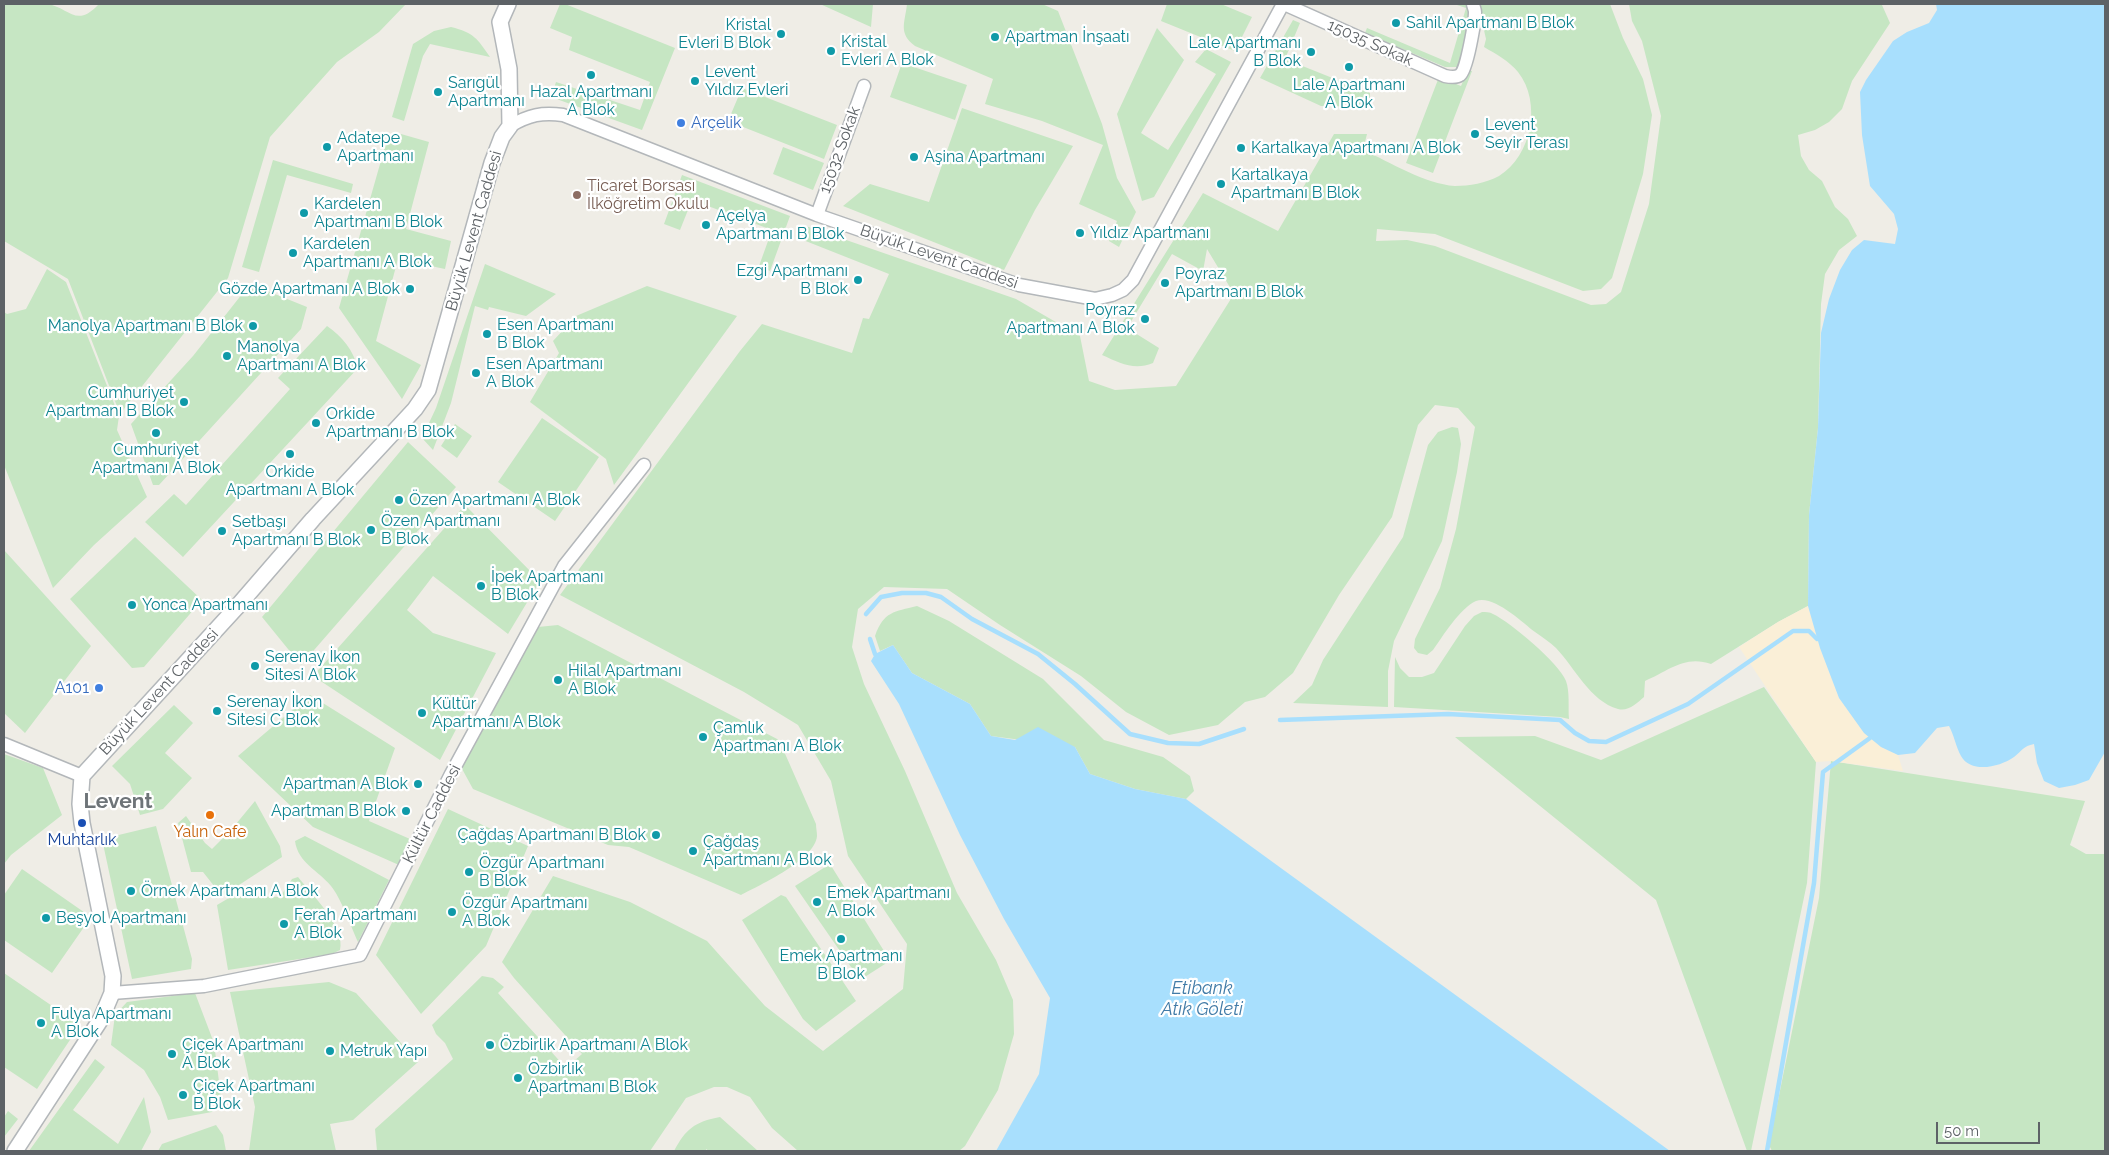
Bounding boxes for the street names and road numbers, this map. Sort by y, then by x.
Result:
street label: 15035 Sokak [1324,16,1416,70]
street label: 15032 Sokak [815,104,865,196]
street label: Büyük Levent Caddesi [442,149,506,313]
street label: Büyük Levent Caddesi [858,221,1020,293]
street label: Büyük Levent Caddesi [95,625,223,759]
street label: Kültür Caddesi [399,761,465,867]

